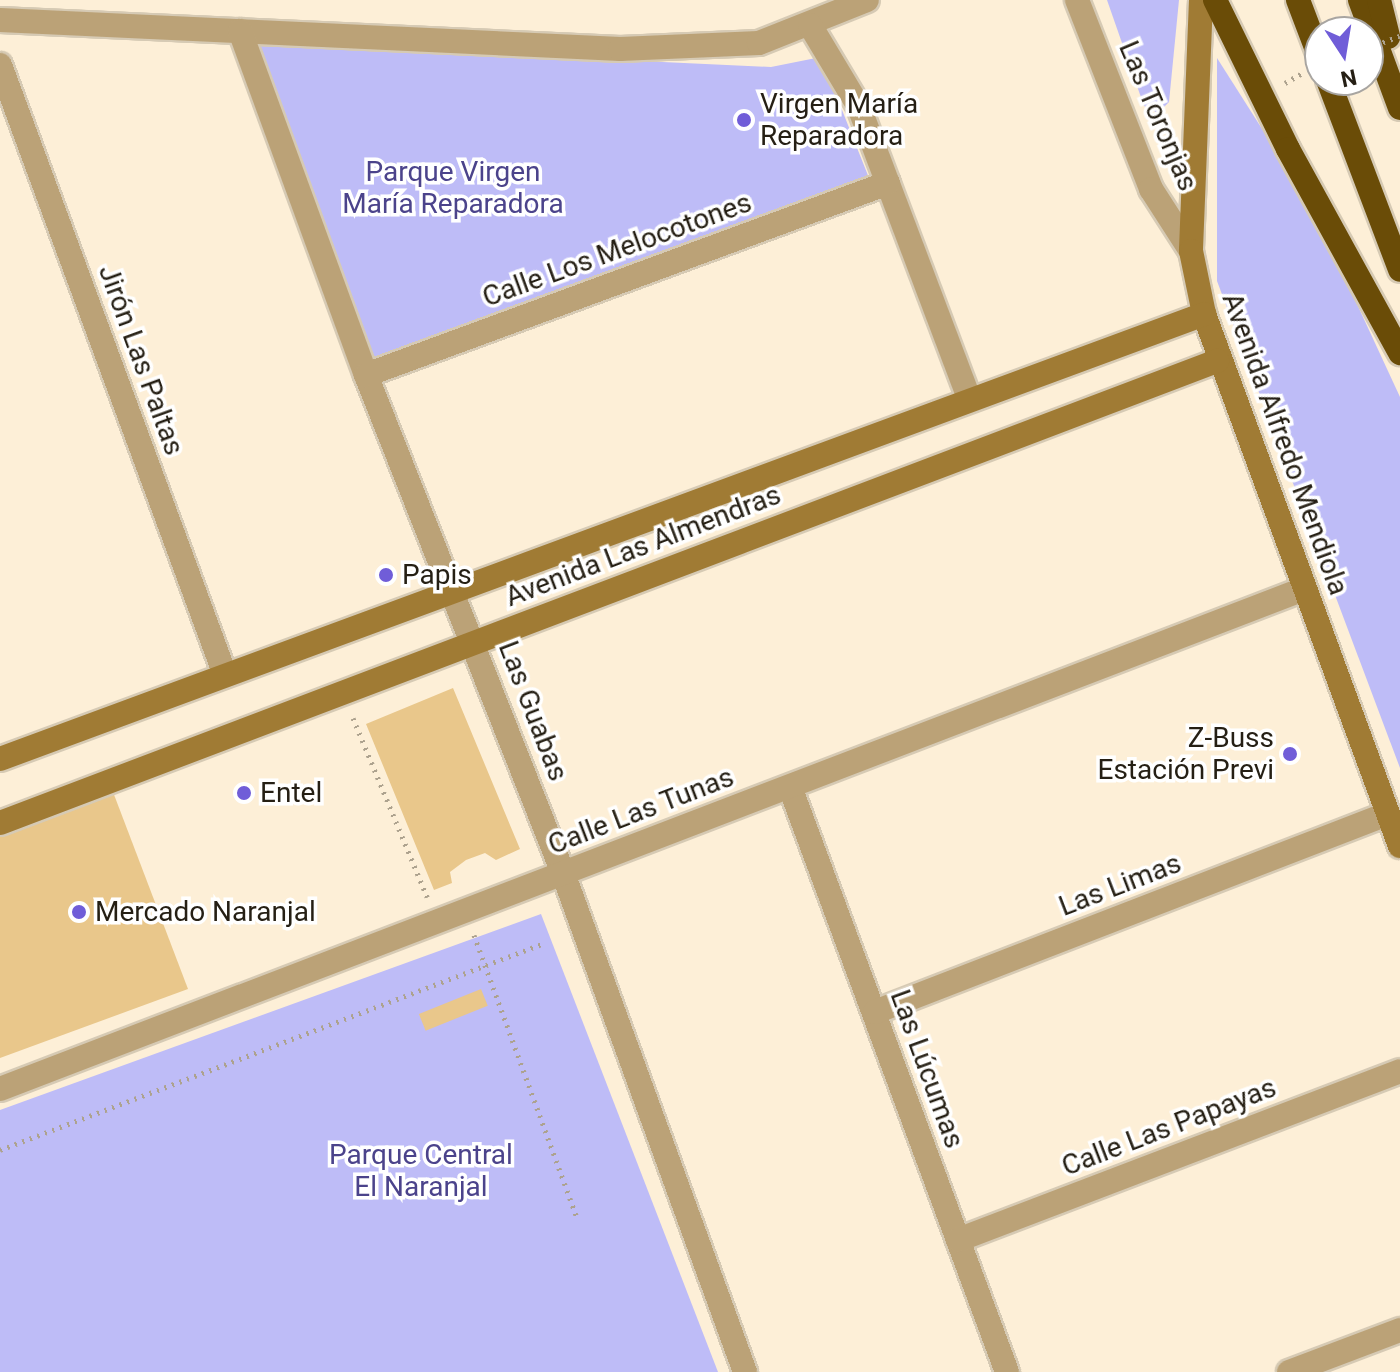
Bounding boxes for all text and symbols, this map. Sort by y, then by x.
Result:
north arrow [1304,16,1384,96]
street label: Las Toronjas [1111,36,1205,196]
text: N [1338,64,1359,92]
place label: Virgen María Reparadora [760,87,918,153]
marker: Virgen María Reparadora [735,111,753,129]
park label: Parque Virgen María Reparadora [342,155,564,221]
street label: Calle Los Melocotones [478,186,756,314]
street label: Jirón Las Paltas [91,260,191,460]
street label: Avenida Alfredo Mendiola [1215,288,1355,600]
street label: Avenida Las Almendras [501,478,785,614]
place label: Papis [402,558,472,592]
marker: Papis [377,566,395,584]
street label: Las Guabas [491,636,575,786]
place label: Z-Buss Estación Previ [1097,721,1274,787]
marker: Z-Buss Estación Previ [1281,745,1299,763]
street label: Calle Las Tunas [543,760,739,862]
place label: Entel [260,776,322,810]
marker: Entel [235,784,253,802]
street label: Las Limas [1054,846,1186,924]
place label: Mercado Naranjal [95,895,316,929]
marker: Mercado Naranjal [70,903,88,921]
street label: Las Lúcumas [883,985,971,1153]
street label: Calle Las Papayas [1057,1071,1281,1183]
park label: Parque Central El Naranjal [329,1138,513,1204]

